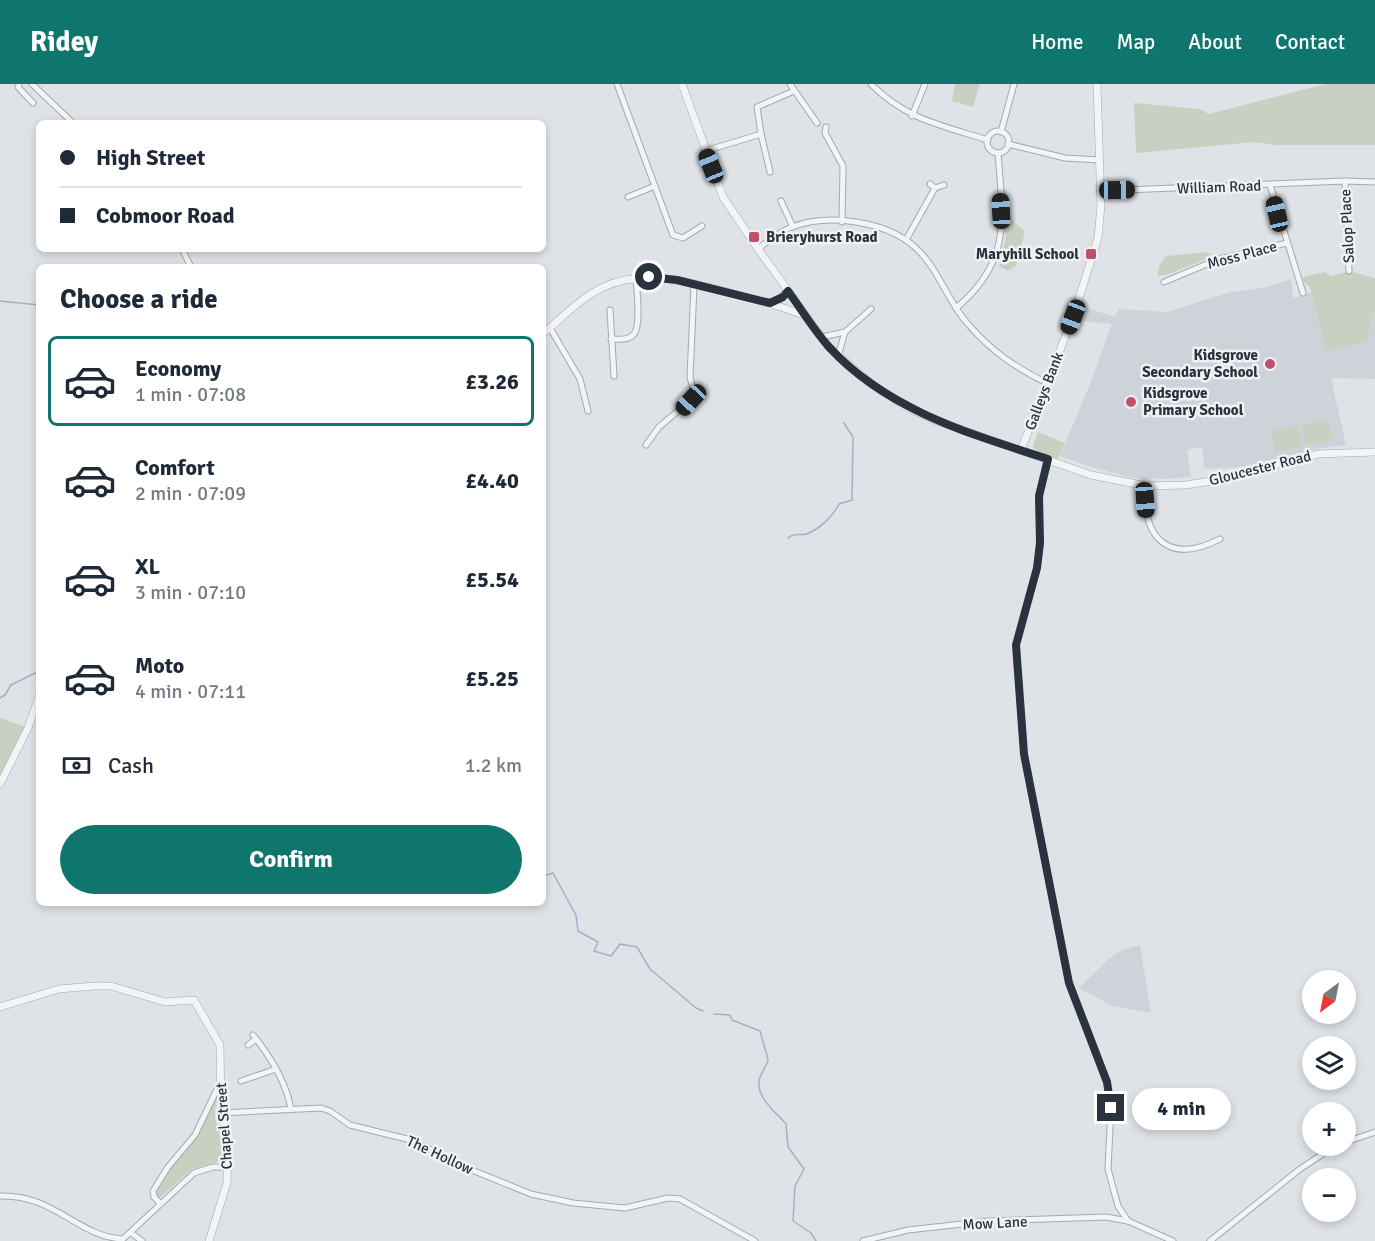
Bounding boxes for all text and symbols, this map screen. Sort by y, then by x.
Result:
text: Ridey [30,25,98,59]
text: Home [1031,29,1084,55]
text: Map [1117,29,1155,55]
text: About [1188,29,1242,55]
text: Contact [1275,29,1345,55]
text: High Street [96,144,205,171]
car [696,146,726,186]
street label: William Road [1177,177,1262,197]
car [1099,181,1135,199]
street label: Salop Place [1336,188,1358,264]
car [991,193,1011,229]
car [1264,194,1290,234]
text: Cobmoor Road [96,202,235,229]
place label: Brieryhurst Road [766,228,878,246]
marker: Brieryhurst Road [747,230,761,244]
street label: Moss Place [1205,237,1279,273]
place label: Maryhill School [976,245,1079,263]
marker: Maryhill School [1084,247,1098,261]
route start [635,263,662,290]
text: Choose a ride [60,283,218,316]
car [1058,297,1088,337]
place label: Kidsgrove Secondary School [1142,346,1258,381]
street label: Galleys Bank [1021,349,1067,433]
icon: car [63,354,117,408]
text: Economy [135,355,221,382]
marker: Kidsgrove Secondary School [1263,357,1277,371]
text: £3.26 [465,368,519,395]
car [672,381,710,419]
text: 1 min · 07:08 [135,382,246,407]
place label: Kidsgrove Primary School [1143,384,1244,419]
marker: Kidsgrove Primary School [1124,395,1138,409]
street label: Gloucester Road [1207,447,1313,489]
icon: car [63,453,117,507]
text: Comfort [135,454,215,481]
text: £4.40 [465,467,519,494]
text: 2 min · 07:09 [135,481,246,506]
car [1135,481,1155,519]
icon: car [63,552,117,606]
text: XL [135,553,160,580]
text: £5.54 [465,566,519,593]
text: 3 min · 07:10 [135,580,246,605]
icon: car [63,651,117,705]
text: Moto [135,652,184,679]
text: £5.25 [465,665,519,692]
text: 4 min · 07:11 [135,679,246,704]
icon: cash [60,749,93,782]
text: Cash [108,752,154,779]
text: 1.2 km [465,753,522,778]
button: Confirm [60,825,522,894]
north arrow [1302,970,1356,1024]
map controls [1302,970,1356,1222]
button: layers [1302,1036,1356,1090]
street label: Chapel Street [212,1082,236,1170]
callout: 4 min [1132,1087,1231,1129]
route end [1097,1094,1124,1121]
text: 4 min [1157,1096,1206,1121]
button: + [1302,1102,1356,1156]
street label: The Hollow [404,1132,476,1178]
button: − [1302,1168,1356,1222]
street label: Mow Lane [962,1212,1028,1234]

